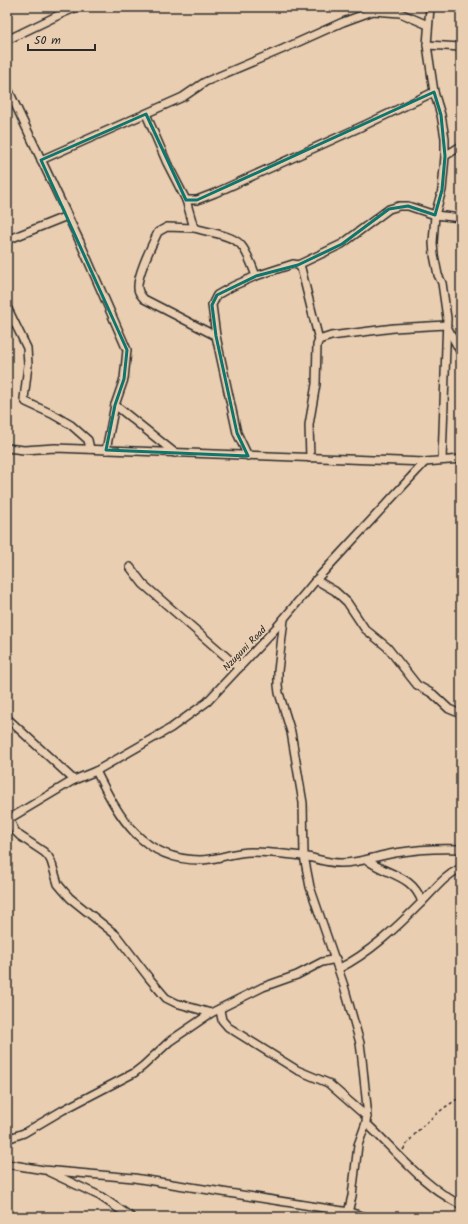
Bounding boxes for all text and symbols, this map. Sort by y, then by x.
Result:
scale bar [28,26,95,52]
text: 50 m [34,31,61,50]
street label: Nzuguni Road [219,622,271,675]

